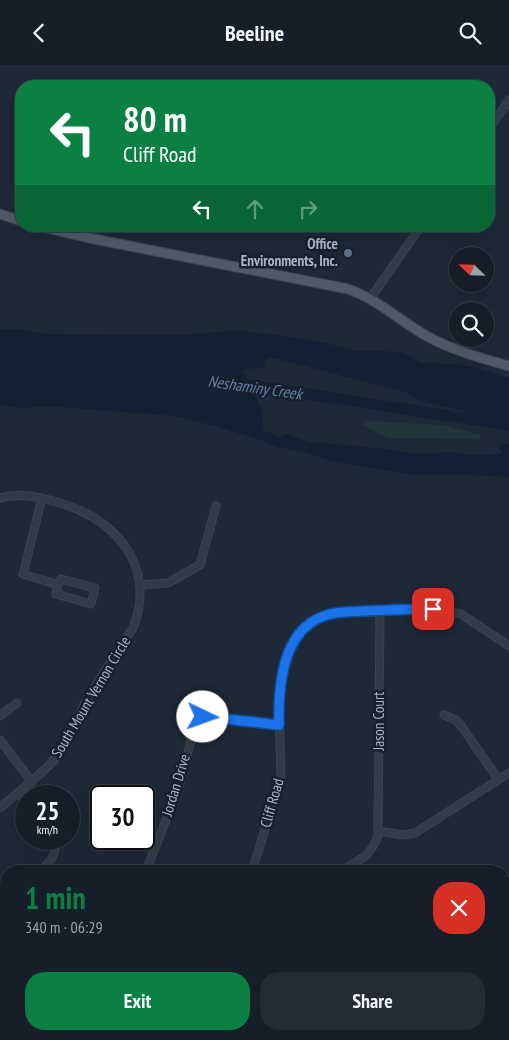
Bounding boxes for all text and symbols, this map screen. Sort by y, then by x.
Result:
icon: back [25,19,53,47]
text: Beeline [225,19,284,47]
icon: search [456,19,484,47]
text: 80 m [123,96,187,142]
icon: left [40,100,105,165]
text: Cliff Road [123,140,196,168]
icon: left [188,195,216,223]
icon: ahead [241,195,269,223]
icon: right [294,195,322,223]
place label: Office Environments, Inc. [241,234,338,270]
marker: Office Environments, Inc. [342,247,354,259]
north arrow [449,247,494,293]
map controls [449,247,494,347]
button: search [449,302,494,347]
water label: Neshaminy Creek [207,371,305,404]
pin [412,588,454,630]
icon: arrive [419,595,447,623]
street label: South Mount Vernon Circle [47,633,134,761]
position arrow [176,690,228,742]
street label: Jason Court [369,692,388,751]
street label: Jordan Drive [157,752,194,819]
street label: Cliff Road [255,776,288,830]
speed limit sign: 30 [90,785,155,850]
text: 25 [36,795,59,827]
text: km/h [37,822,58,837]
text: 1 min [25,878,86,917]
button: close [433,882,485,934]
text: 340 m · 06:29 [25,917,103,937]
button: Exit [25,972,250,1030]
button: Share [260,972,485,1030]

